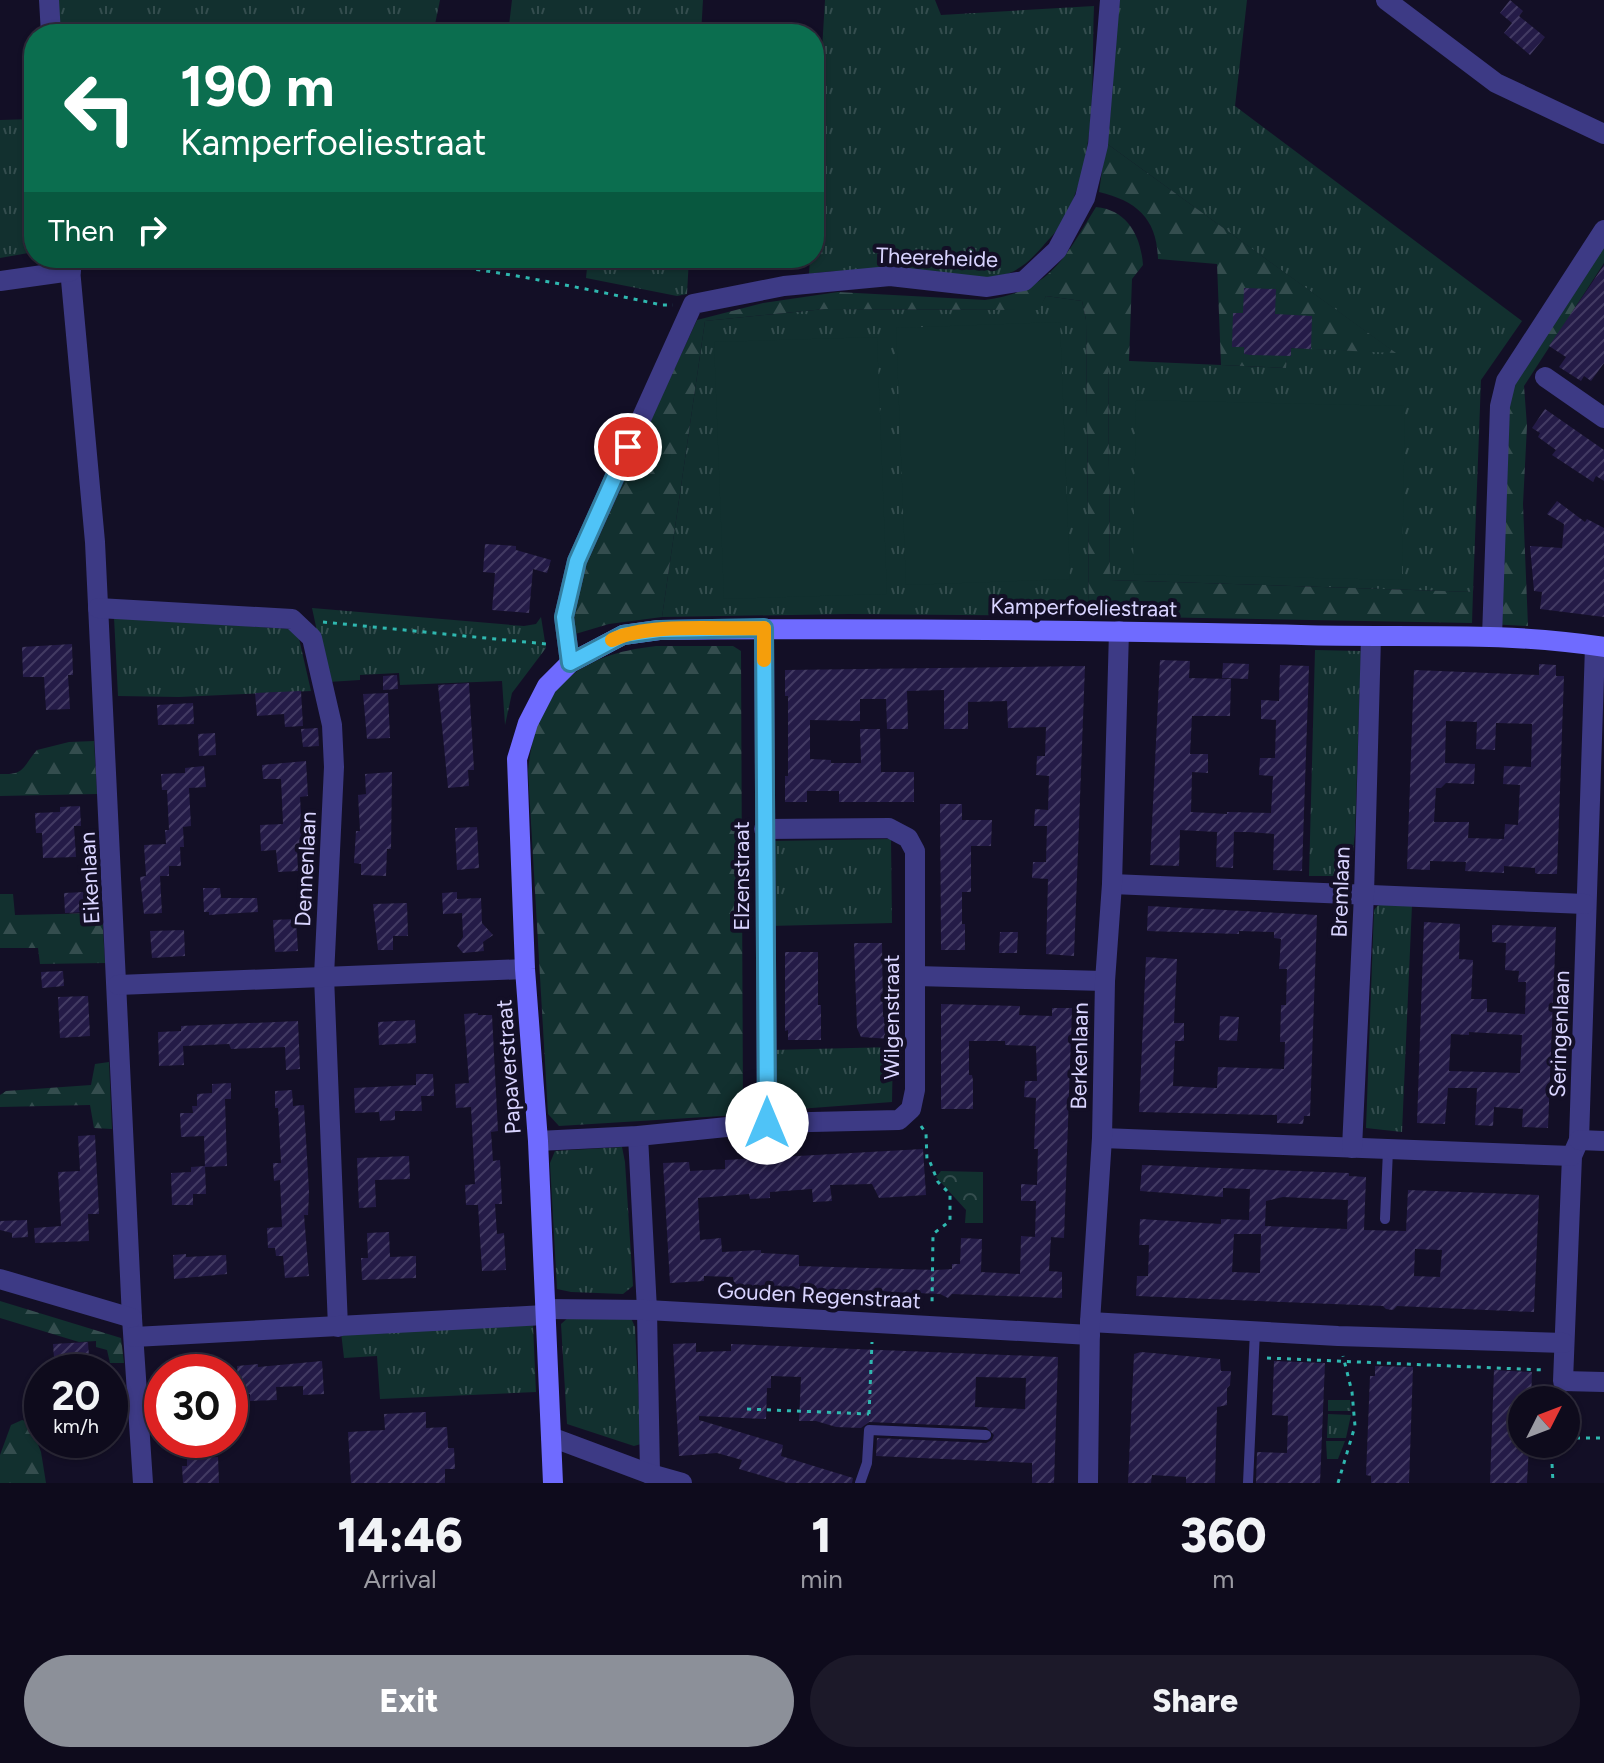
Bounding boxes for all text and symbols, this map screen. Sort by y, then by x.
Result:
text: 190 m [180,53,335,120]
icon: left [48,56,152,160]
text: Kamperfoeliestraat [180,121,486,164]
icon: right [130,208,174,252]
text: Then [48,212,114,249]
street label: Theereheide [875,242,999,273]
pin [594,413,662,481]
icon: arrive [606,425,650,469]
street label: Kamperfoeliestraat [990,592,1178,623]
street label: Dennenlaan [289,811,322,927]
street label: Elzenstraat [728,821,755,931]
street label: Eikenlaan [74,831,105,925]
street label: Bremlaan [1325,846,1356,938]
street label: Wilgenstraat [878,954,905,1080]
street label: Seringenlaan [1544,970,1575,1098]
street label: Papaverstraat [490,999,527,1135]
street label: Berkenlaan [1065,1002,1094,1110]
position arrow [725,1081,809,1165]
street label: Gouden Regenstraat [716,1277,922,1314]
speed limit sign: 30 [144,1354,248,1458]
text: 20 [51,1372,101,1420]
north arrow [1508,1386,1580,1458]
map controls [1508,1386,1580,1458]
text: km/h [53,1414,99,1438]
text: 14:46 [337,1506,463,1564]
text: 1 [811,1506,832,1564]
text: 360 [1180,1506,1267,1564]
text: Arrival [363,1563,437,1595]
text: min [800,1563,843,1595]
text: m [1212,1563,1234,1595]
button: Exit [24,1655,794,1747]
button: Share [810,1655,1580,1747]

